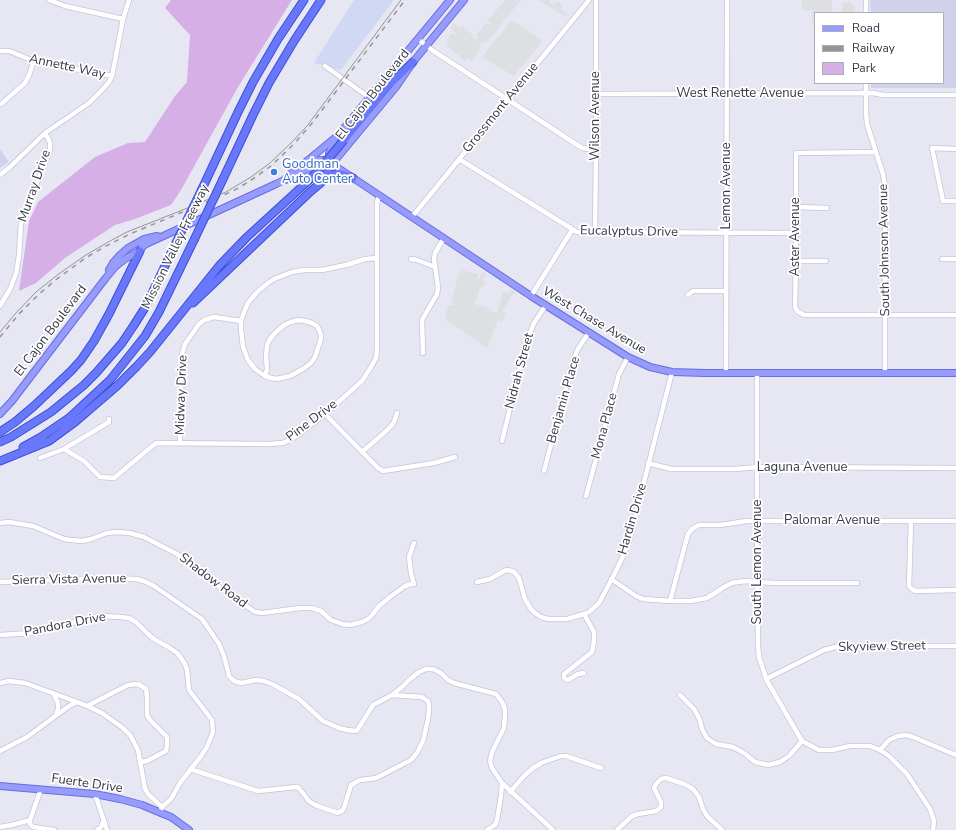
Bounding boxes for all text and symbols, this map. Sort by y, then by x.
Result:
legend [814,12,944,84]
text: Road [852,20,880,36]
text: Railway [852,40,895,56]
street label: El Cajon Boulevard [333,47,413,143]
street label: Annette Way [28,51,106,83]
street label: Grossmont Avenue [460,60,542,156]
text: Park [852,60,876,76]
street label: Wilson Avenue [588,71,604,161]
street label: West Renette Avenue [676,86,804,102]
street label: Lemon Avenue [719,142,735,230]
street label: Murray Drive [15,148,55,224]
place label: Goodman Auto Center [282,157,352,188]
marker: Goodman Auto Center [269,167,279,177]
street label: Mission Valley Freeway [139,182,213,312]
street label: South Johnson Avenue [876,184,894,316]
street label: Aster Avenue [788,197,804,277]
street label: Eucalyptus Drive [580,223,678,241]
street label: El Cajon Boulevard [11,282,91,380]
street label: West Chase Avenue [539,284,649,358]
street label: Nidrah Street [502,331,538,411]
street label: Midway Drive [173,355,191,435]
street label: Benjamin Place [544,355,584,445]
street label: Mona Place [589,391,621,461]
street label: Pine Drive [283,397,341,445]
street label: Laguna Avenue [757,460,847,476]
street label: Hardin Drive [615,482,651,556]
street label: South Lemon Avenue [750,499,766,625]
street label: Palomar Avenue [784,513,880,529]
street label: Shadow Road [176,550,250,612]
street label: Sierra Vista Avenue [12,571,126,589]
street label: Pandora Drive [23,609,107,641]
street label: Skyview Street [838,638,926,656]
street label: Fuerte Drive [50,771,124,797]

